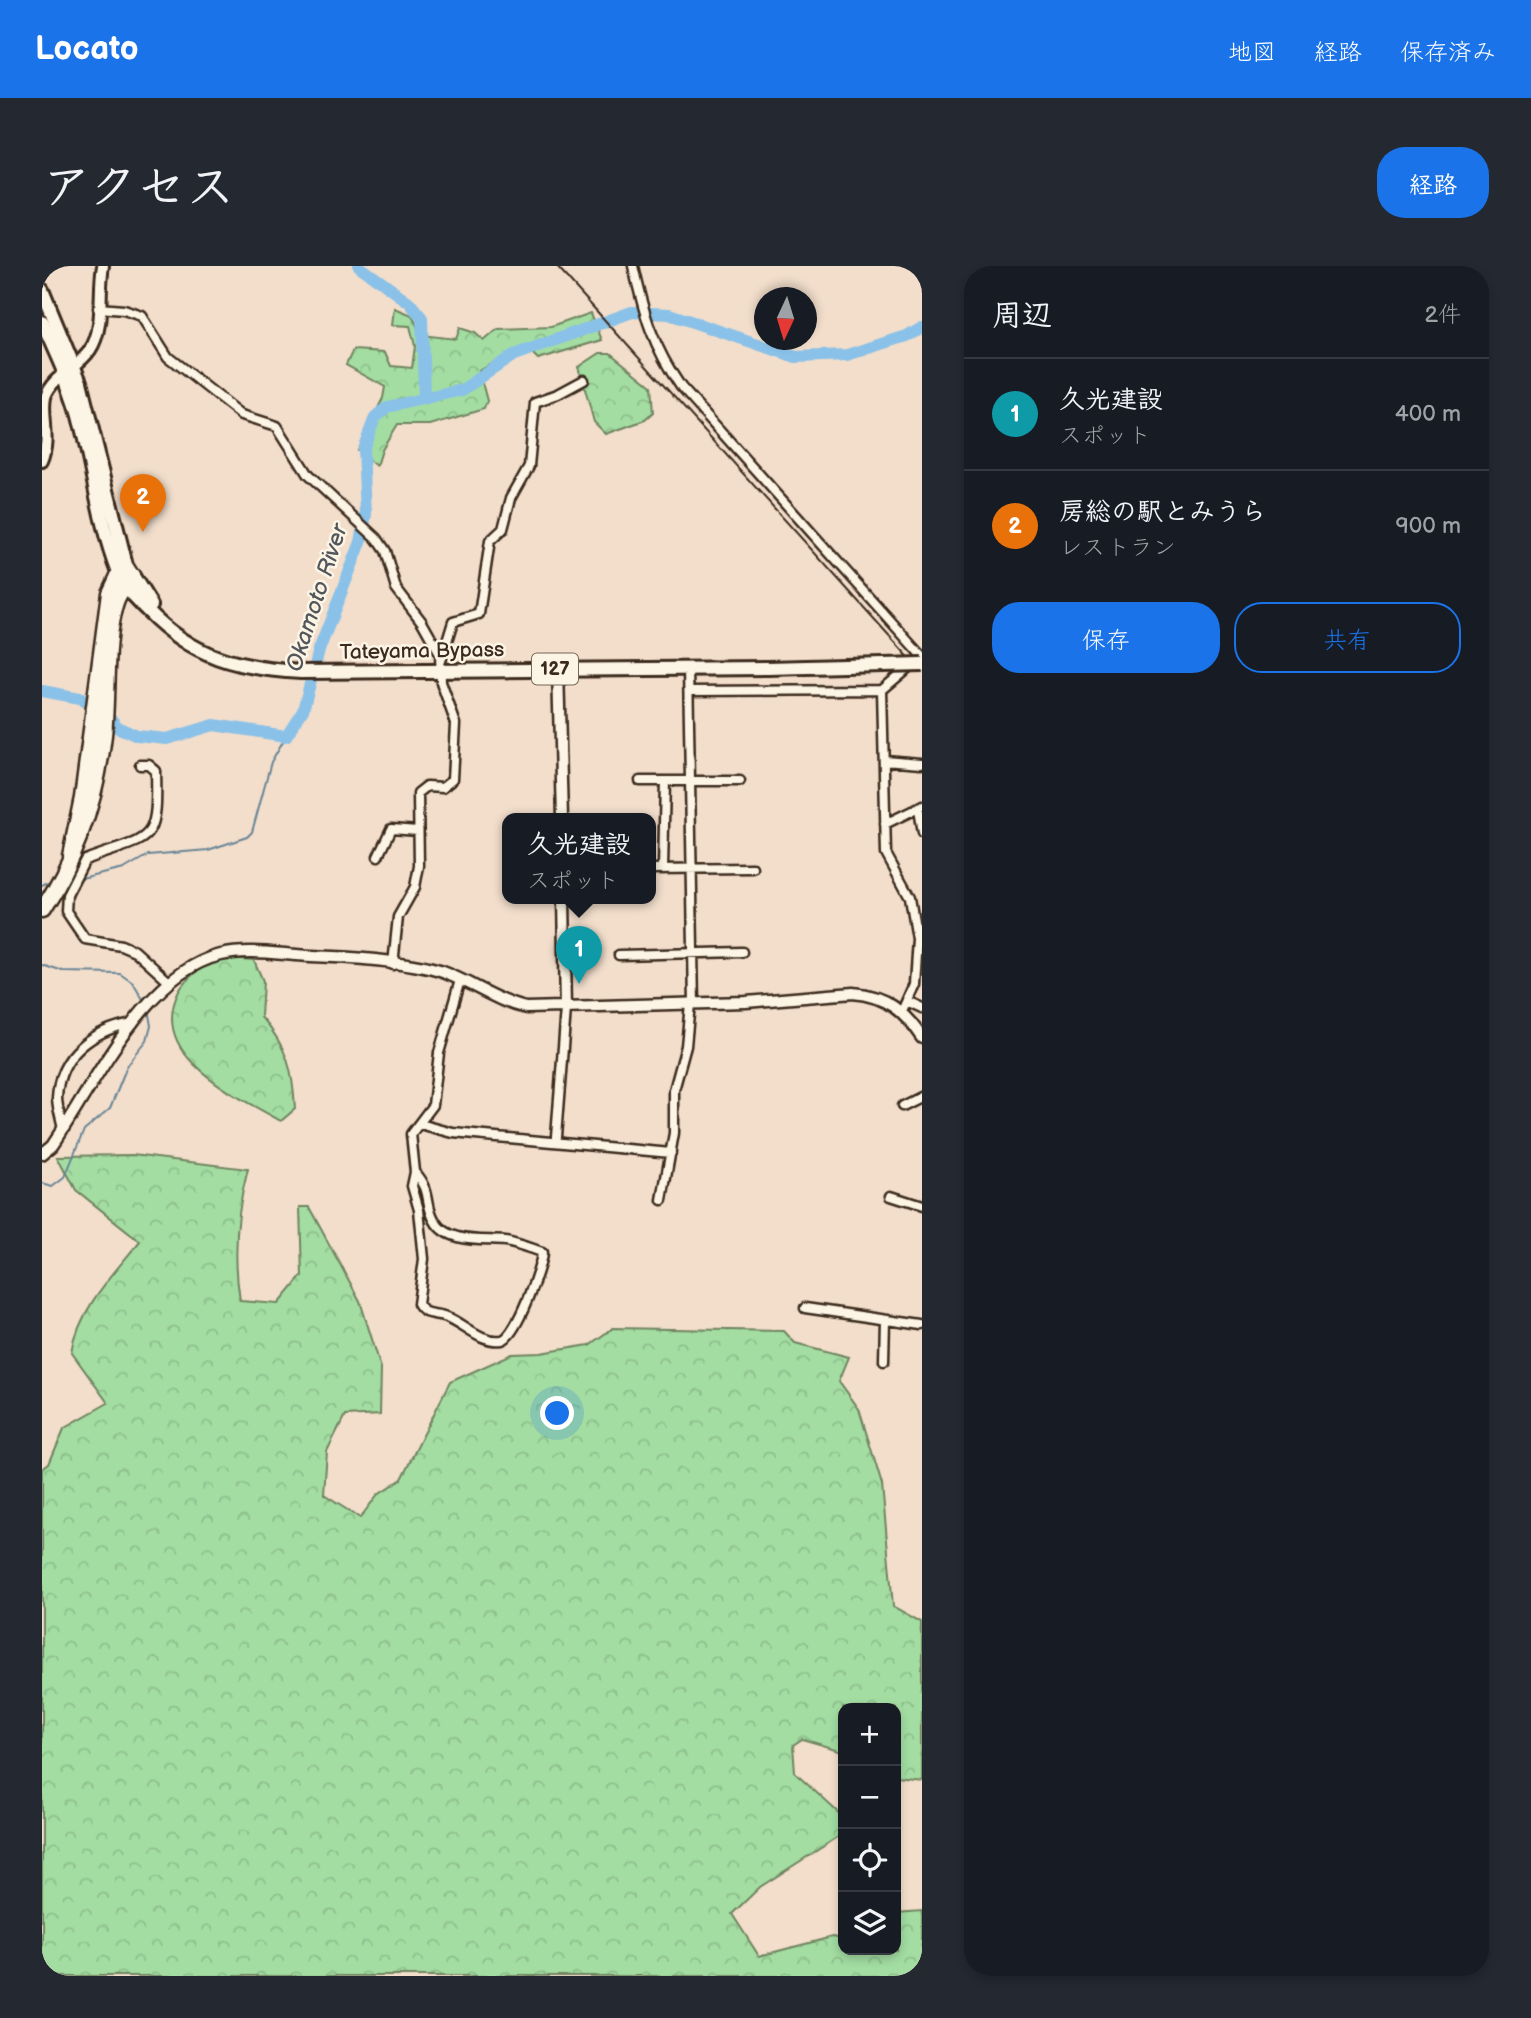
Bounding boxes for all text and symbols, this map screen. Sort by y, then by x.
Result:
text: Locato [35,29,139,69]
text: 地図 [1228,38,1276,67]
text: 経路 [1314,38,1362,67]
text: 保存済み [1400,38,1496,67]
button: 経路 [1377,147,1489,218]
text: アクセス [42,159,235,218]
north arrow [754,287,817,350]
text: 周辺 [992,298,1052,334]
text: 2件 [1424,301,1461,329]
text: 久光建設 [1059,385,1163,416]
text: 1 [1010,400,1020,428]
text: 400 m [1395,400,1461,428]
text: スポット [1059,422,1151,450]
pin: 2 [120,474,166,532]
text: 房総の駅とみうら [1059,497,1267,528]
text: 2 [1008,512,1022,540]
text: 900 m [1395,512,1461,540]
water label: Okamoto River [280,519,355,675]
text: レストラン [1059,534,1176,562]
button: 保存 [992,602,1220,673]
button: 共有 [1234,602,1461,673]
street label: Tateyama Bypass [339,637,505,665]
road number: 127 [532,654,578,684]
popup [502,813,656,904]
text: 久光建設 [527,830,631,861]
text: スポット [527,867,619,895]
pin: 1 [556,926,602,984]
your location [540,1396,574,1430]
map controls [838,1703,901,1955]
button: + [838,1703,901,1766]
button: − [838,1766,901,1829]
button: locate [838,1829,901,1892]
button: layers [838,1892,901,1955]

